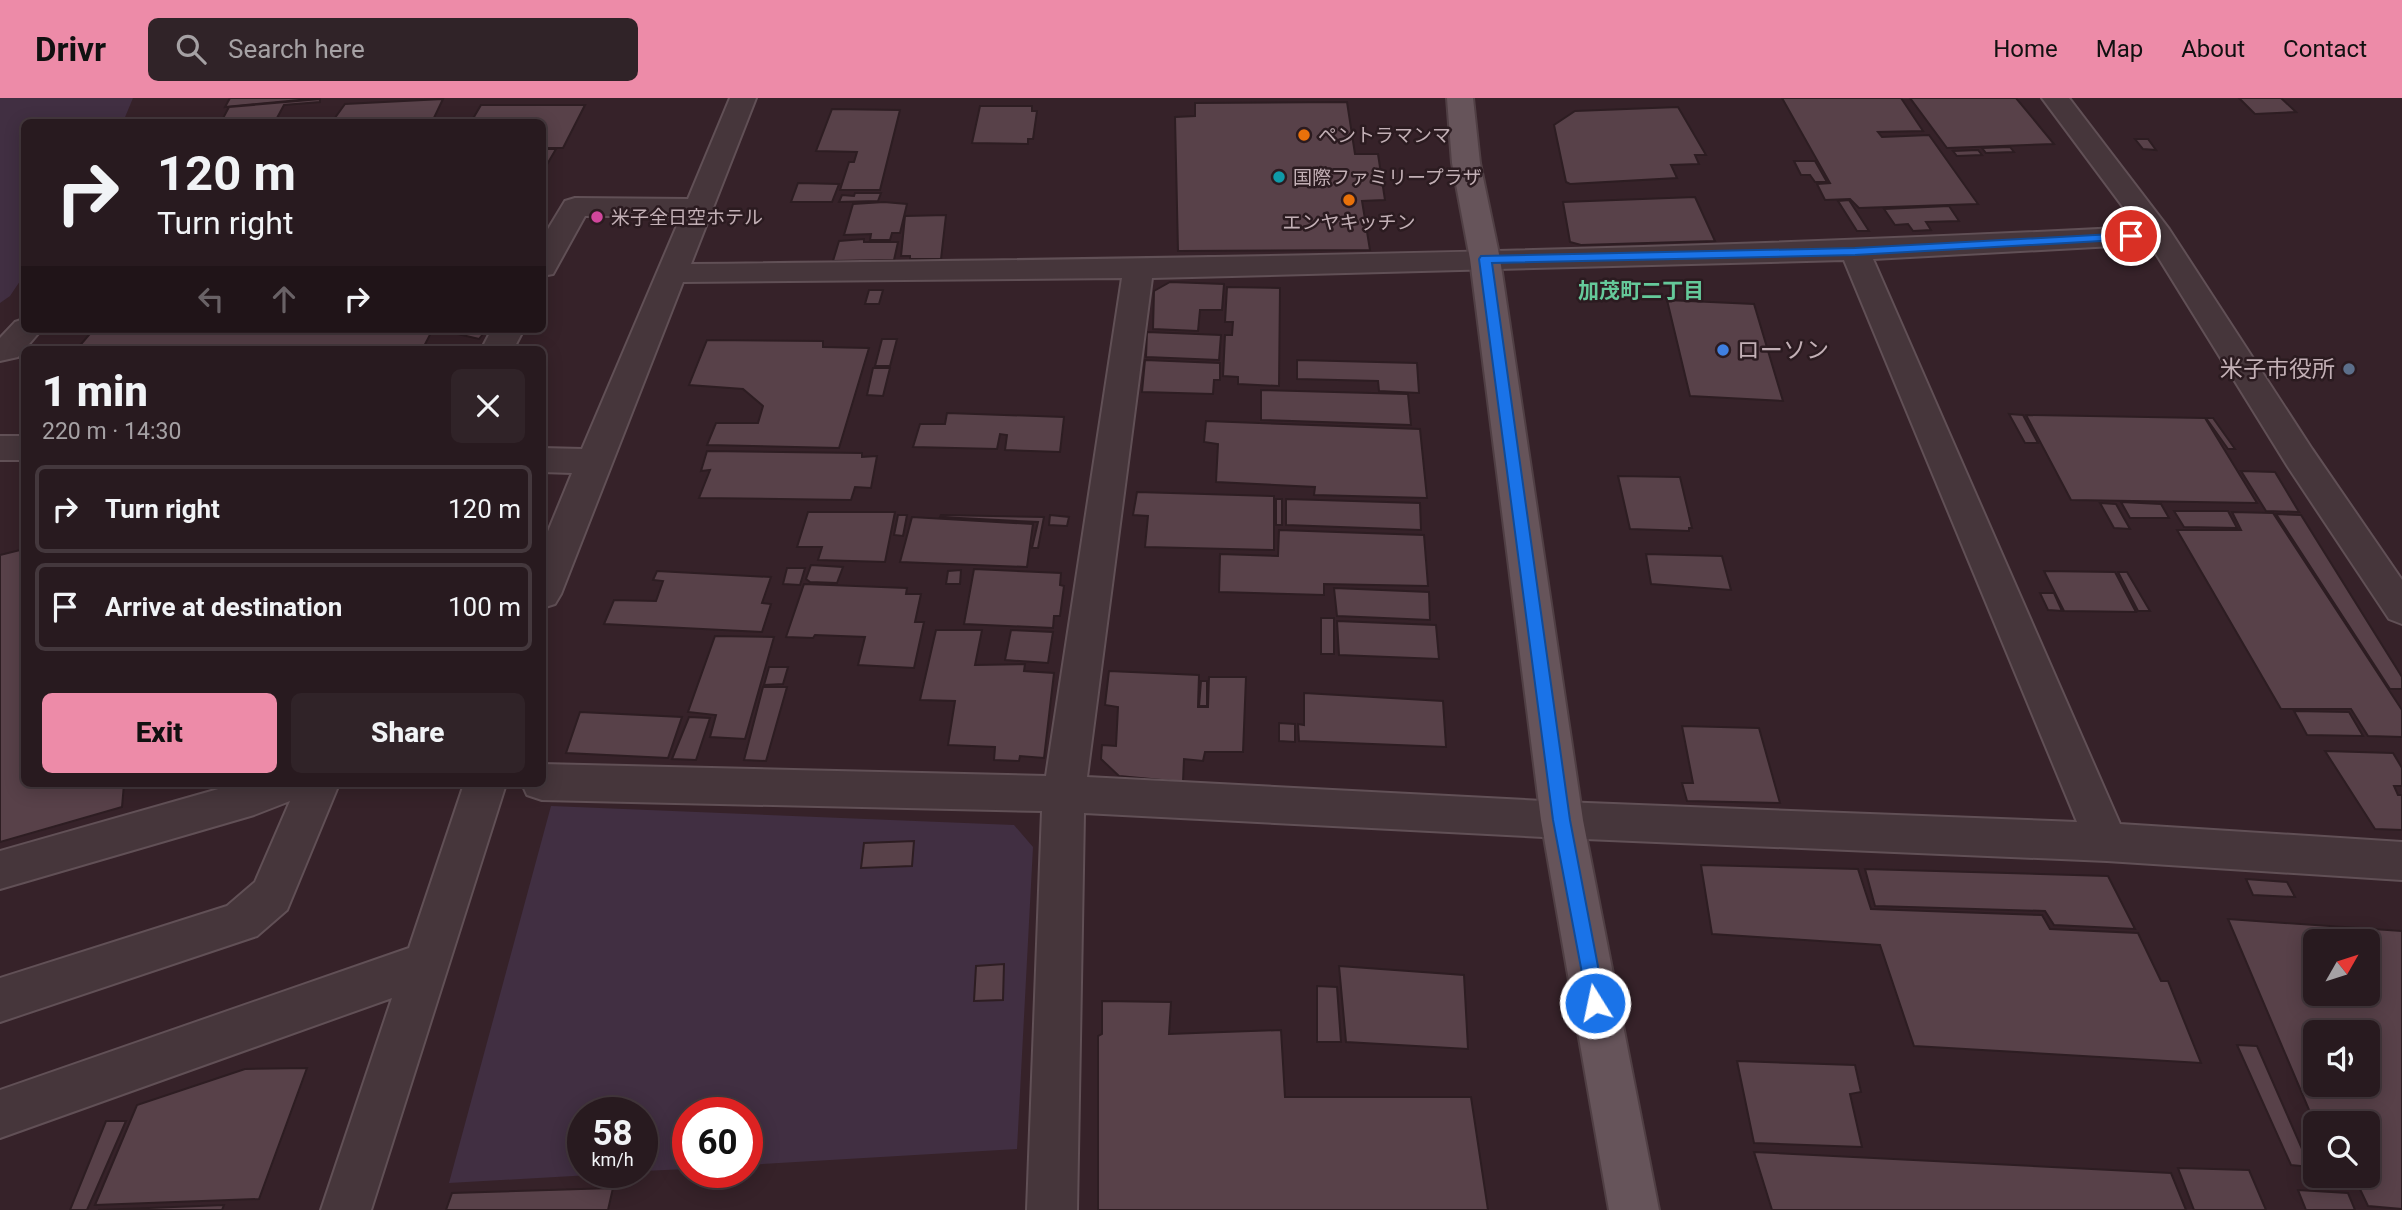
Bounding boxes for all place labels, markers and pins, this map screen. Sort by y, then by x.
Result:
place label: ペントラマンマ [1318,124,1451,147]
marker: ペントラマンマ [1296,127,1312,143]
place label: 国際ファミリープラザ [1293,166,1482,189]
marker: 国際ファミリープラザ [1271,169,1287,185]
marker: エンヤキッチン [1341,192,1357,208]
place label: 米子全日空ホテル [611,206,763,229]
pin [2101,206,2161,266]
marker: 米子全日空ホテル [589,209,605,225]
place label: エンヤキッチン [1282,211,1416,234]
place label: ローソン [1737,337,1829,364]
marker: ローソン [1715,342,1731,358]
place label: 米子市役所 [2220,356,2335,383]
marker: 米子市役所 [2341,361,2357,377]

